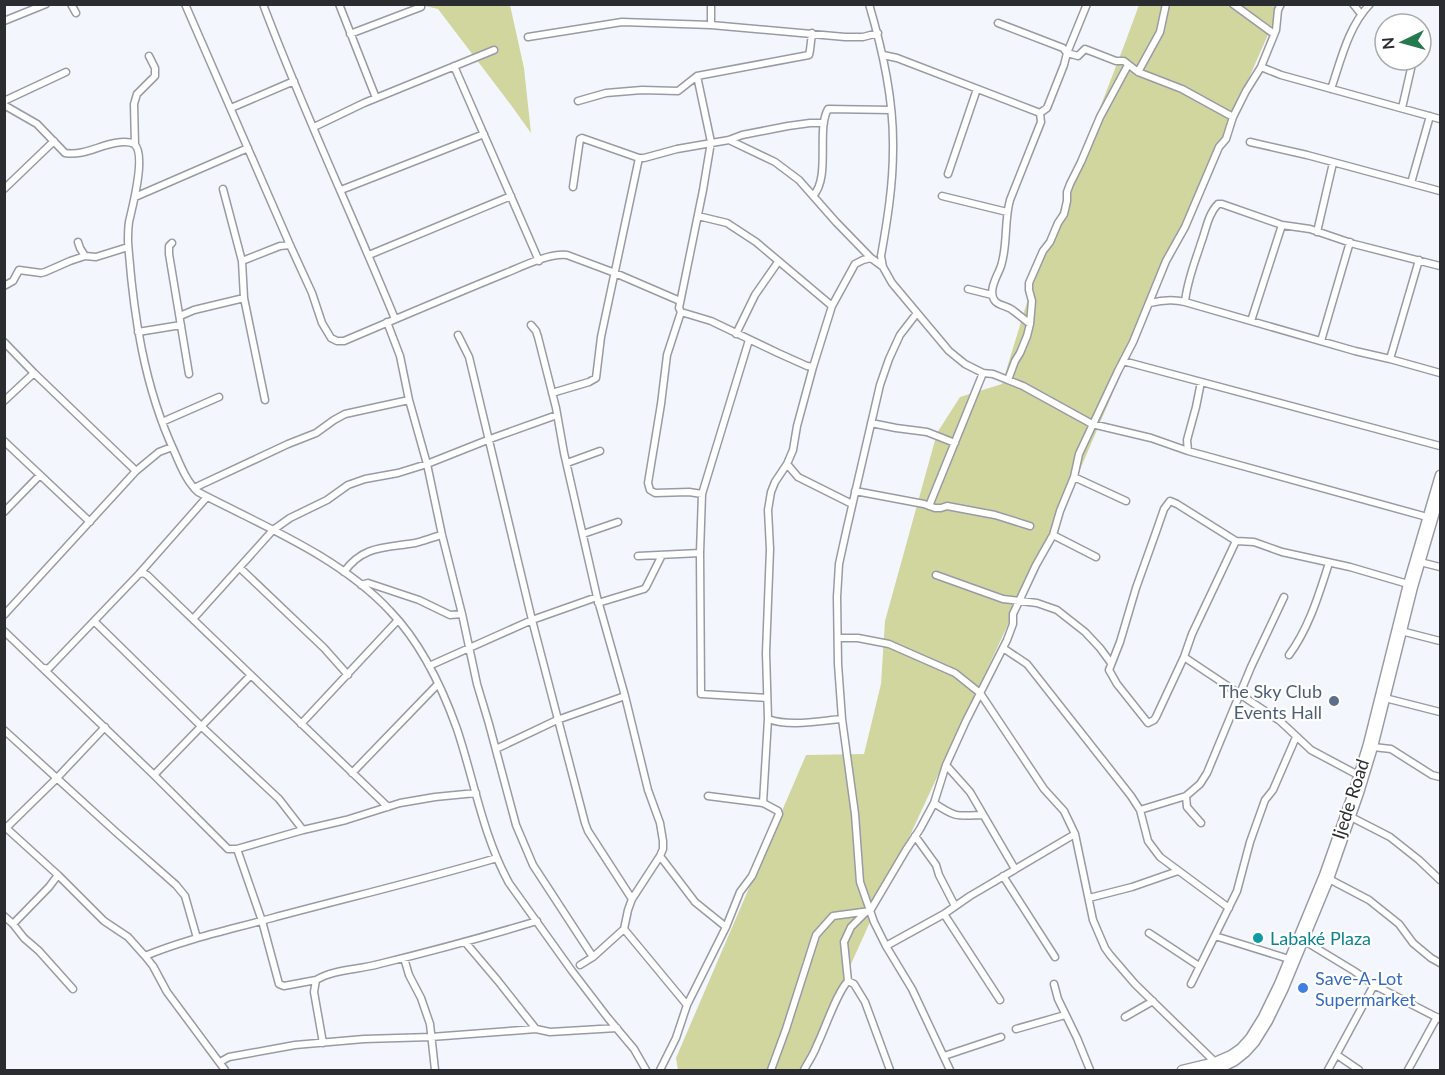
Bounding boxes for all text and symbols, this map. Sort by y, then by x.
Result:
north arrow [1373,12,1433,72]
text: N [1378,36,1398,50]
place label: The Sky Club Events Hall [1219,680,1322,723]
marker: The Sky Club Events Hall [1327,694,1341,708]
street label: Ijede Road [1327,756,1373,842]
place label: Labaké Plaza [1270,927,1371,949]
marker: Labaké Plaza [1251,931,1265,945]
place label: Save-A-Lot Supermarket [1315,967,1416,1010]
marker: Save-A-Lot Supermarket [1296,981,1310,995]

